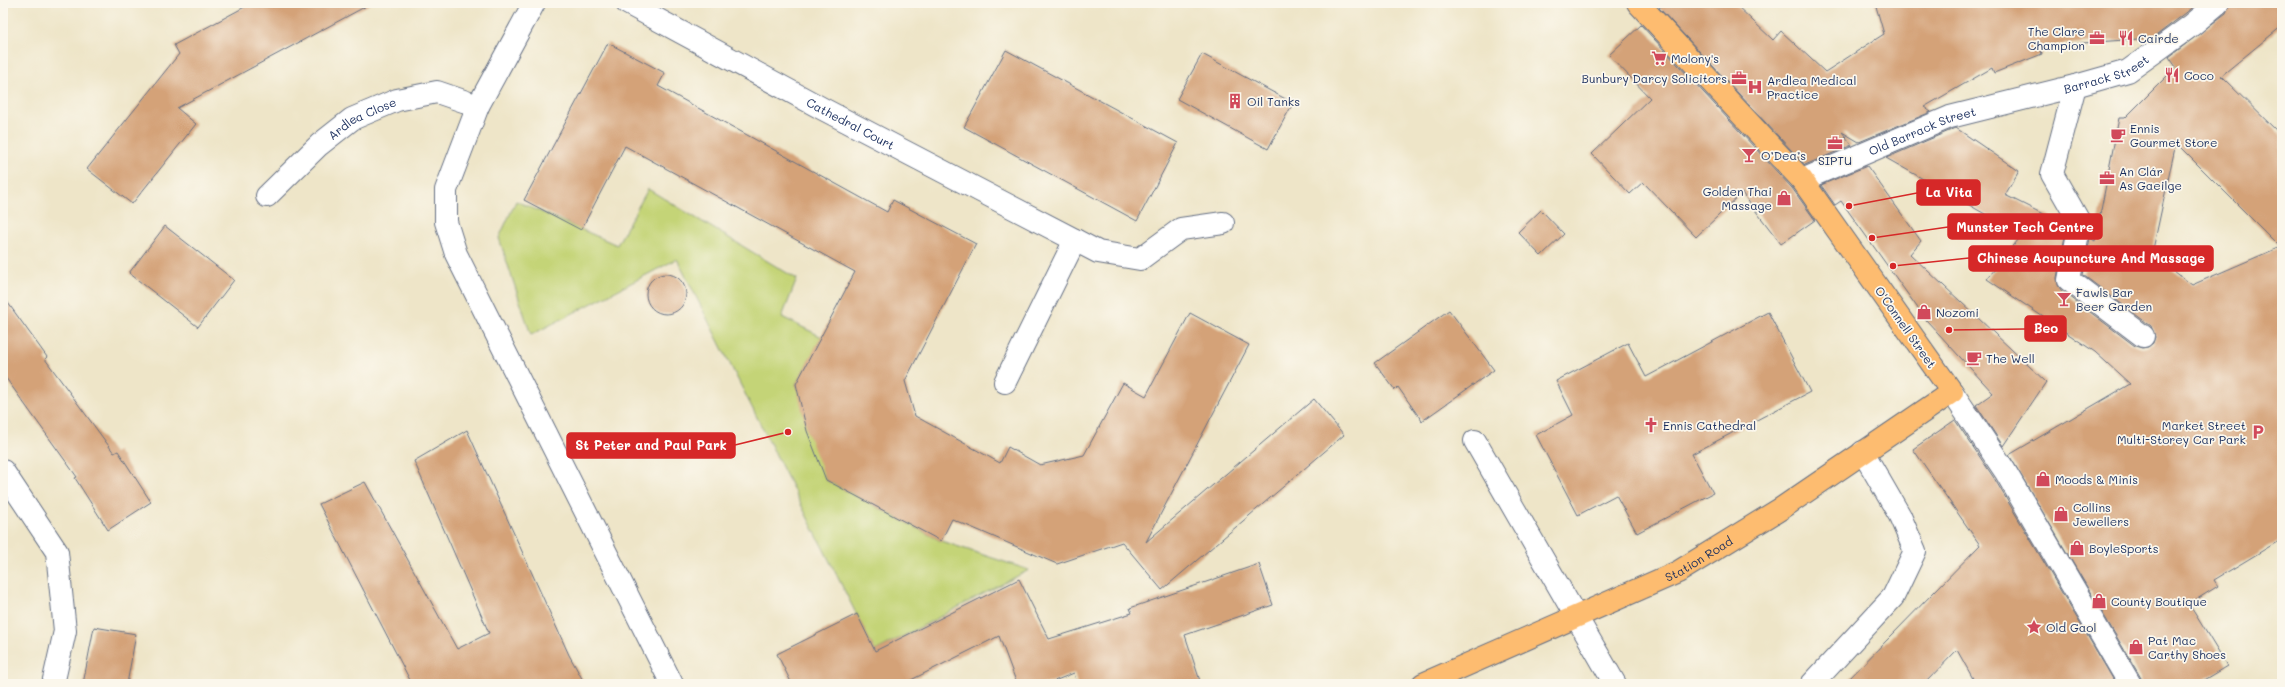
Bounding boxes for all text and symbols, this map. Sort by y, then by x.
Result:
place label: The Clare Champion [2028,23,2085,53]
office icon: The Clare Champion [2088,29,2106,47]
restaurant icon: Cairde [2117,29,2135,47]
place label: Cairde [2138,30,2179,46]
supermarket icon: Molony's [1650,49,1668,67]
place label: Molony's [1671,50,1719,66]
street label: Barrack Street [2062,51,2152,97]
restaurant icon: Coco [2163,66,2181,84]
place label: Coco [2184,67,2214,83]
office icon: Bunbury Darcy Solicitors [1730,69,1748,87]
place label: Bunbury Darcy Solicitors [1582,70,1727,86]
place label: Ardlea Medical Practice [1767,72,1857,102]
hospital icon: Ardlea Medical Practice [1746,78,1764,96]
building icon: Oil Tanks [1226,92,1244,110]
street label: Ardlea Close [324,93,398,143]
place label: Oil Tanks [1247,93,1300,109]
street label: Cathedral Court [804,94,897,153]
street label: Old Barrack Street [1866,103,1977,159]
place label: Ennis Gourmet Store [2130,120,2217,150]
cafe icon: Ennis Gourmet Store [2109,126,2127,144]
office icon: SIPTU [1826,134,1844,152]
bar icon: O’Dea’s [1740,146,1758,164]
place label: O’Dea’s [1761,147,1806,163]
place label: SIPTU [1818,152,1852,168]
place label: An Clár As Gaeilge [2119,163,2182,193]
office icon: An Clár As Gaeilge [2098,169,2116,187]
callout: La Vita [1917,180,1980,205]
place label: Golden Thai Massage [1703,183,1772,213]
text: La Vita [1926,183,1972,200]
shop icon: Golden Thai Massage [1775,189,1793,207]
callout: Munster Tech Centre [1948,214,2102,239]
text: Munster Tech Centre [1956,218,2094,235]
callout: Chinese Acupuncture And Massage [1969,246,2213,271]
text: Chinese Acupuncture And Massage [1977,249,2205,266]
street label: O'Connell Street [1872,283,1940,371]
place label: Fawls Bar Beer Garden [2076,284,2152,314]
bar icon: Fawls Bar Beer Garden [2055,290,2073,308]
shop icon: Nozomi [1915,303,1933,321]
place label: Nozomi [1936,304,1979,320]
callout: Beo [2025,316,2066,341]
text: Beo [2034,319,2058,336]
cafe icon: The Well [1965,349,1983,367]
place label: The Well [1986,350,2035,366]
church icon: Ennis Cathedral [1642,416,1660,434]
place label: Ennis Cathedral [1663,417,1756,433]
place label: Market Street Multi-Storey Car Park [2117,417,2246,447]
parking icon: Market Street Multi-Storey Car Park [2249,423,2267,441]
callout: St Peter and Paul Park [567,433,735,458]
text: St Peter and Paul Park [575,436,727,453]
shop icon: Moods & Minis [2034,470,2052,488]
place label: Moods & Minis [2055,471,2138,487]
place label: Collins Jewellers [2073,499,2129,529]
shop icon: Collins Jewellers [2052,505,2070,523]
street label: Station Road [1662,532,1736,585]
shop icon: BoyleSports [2068,539,2086,557]
place label: BoyleSports [2089,540,2159,556]
shop icon: County Boutique [2090,592,2108,610]
place label: County Boutique [2111,593,2207,609]
place icon: Old Gaol [2025,618,2043,636]
place label: Old Gaol [2046,619,2096,635]
place label: Pat Mac Carthy Shoes [2148,632,2226,662]
shop icon: Pat Mac Carthy Shoes [2127,638,2145,656]

